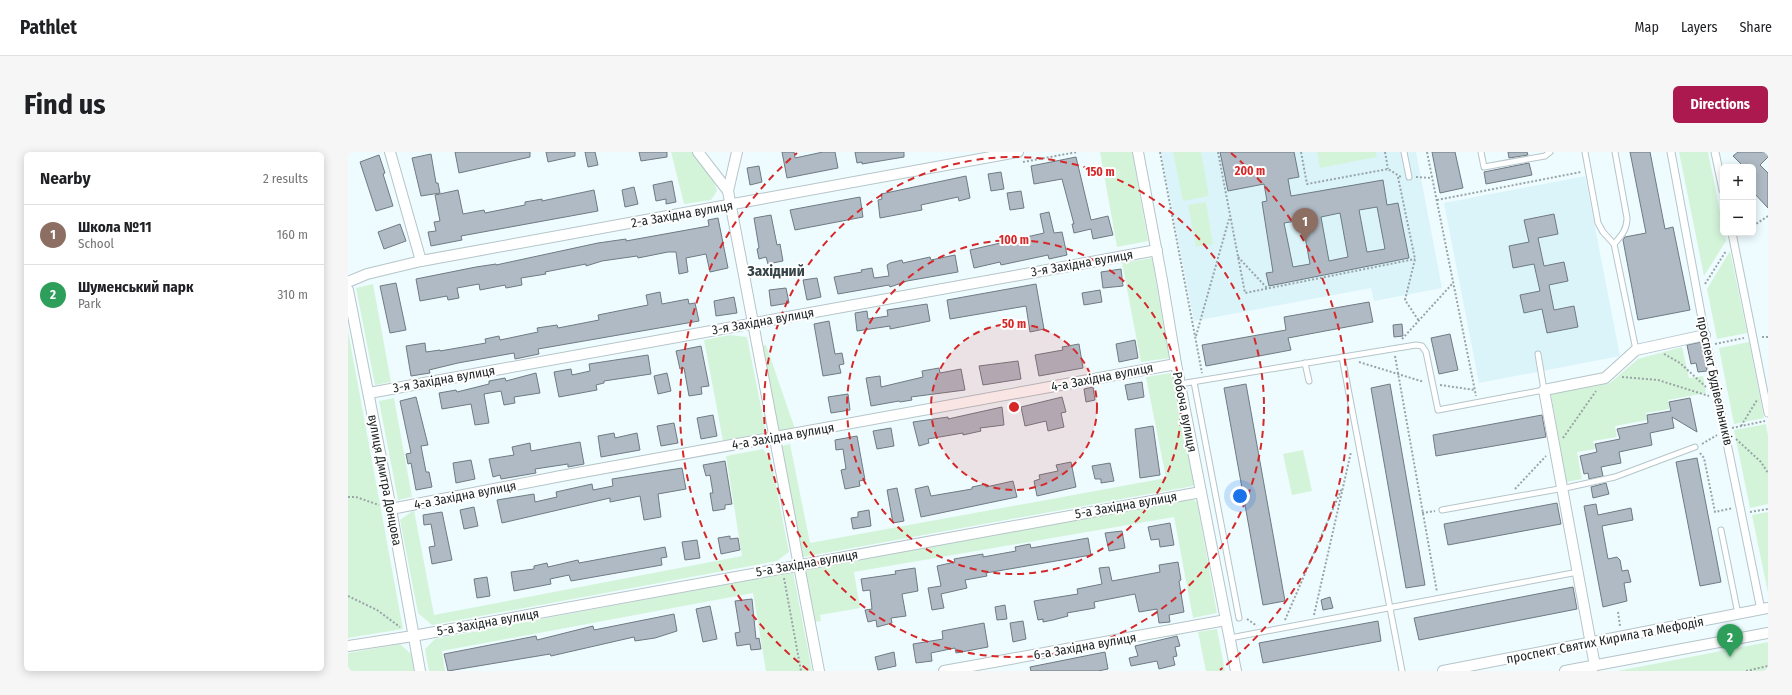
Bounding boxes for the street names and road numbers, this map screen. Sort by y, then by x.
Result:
street label: 2-а Західна вулиця [630,198,734,230]
street label: 3-я Західна вулиця [1030,247,1134,279]
street label: 3-я Західна вулиця [711,305,815,337]
street label: проспект Будівельників [1694,315,1736,447]
street label: 4-а Західна вулиця [1050,360,1154,394]
street label: 3-я Західна вулиця [392,363,496,395]
street label: Робоча вулиця [1170,370,1200,454]
street label: вулиця Дмитра Донцова [365,413,405,547]
street label: 4-а Західна вулиця [731,420,835,452]
street label: 4-а Західна вулиця [413,478,517,512]
street label: 5-а Західна вулиця [1074,489,1178,521]
street label: 5-а Західна вулиця [755,547,859,579]
street label: 5-а Західна вулиця [436,606,540,638]
street label: проспект Святих Кирила та Мефодія [1505,613,1705,667]
street label: 6-а Західна вулиця [1033,630,1137,662]

